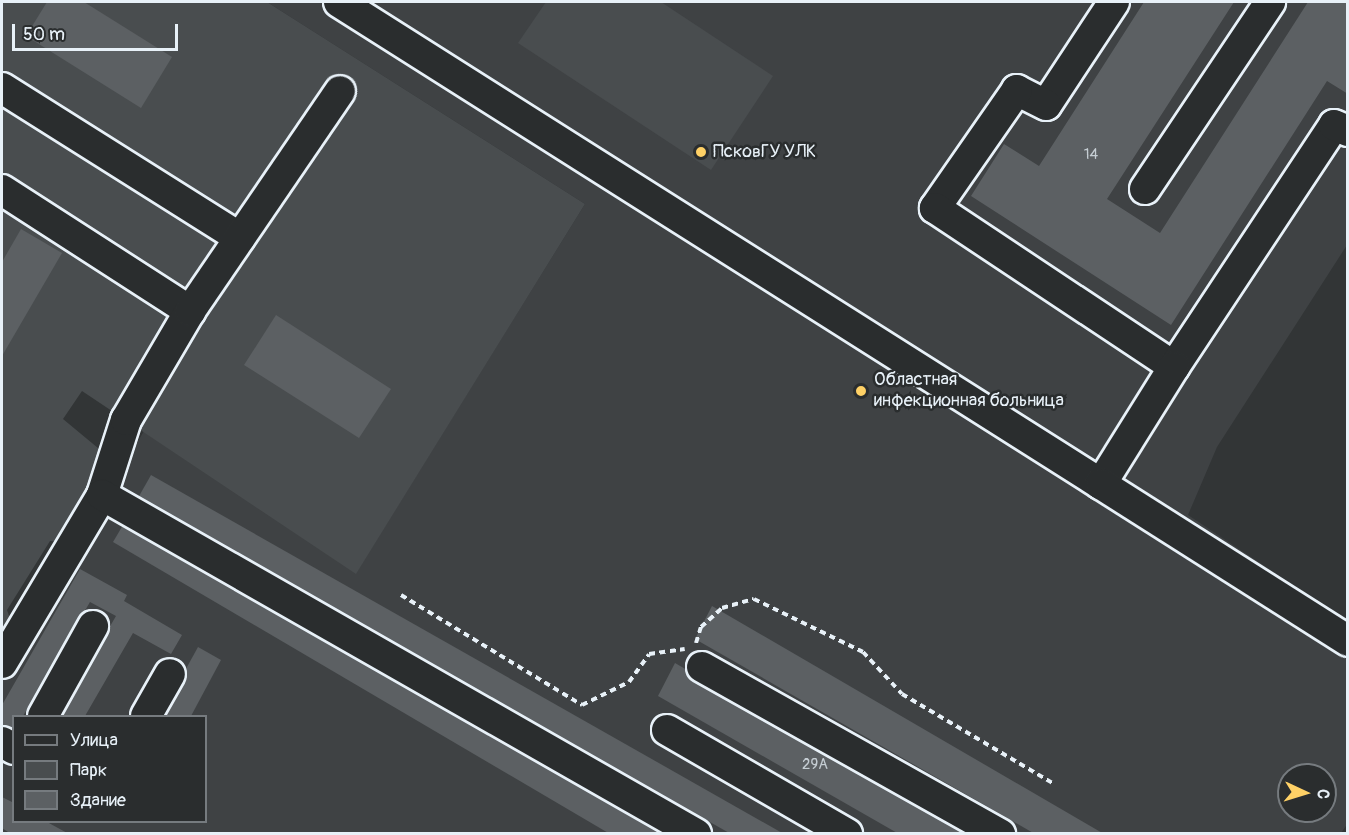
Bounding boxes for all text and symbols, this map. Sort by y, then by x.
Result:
scale bar [15,12,182,50]
text: 50 m [23,23,65,46]
place label: ПсковГУ УЛК [713,141,816,163]
marker: ПсковГУ УЛК [694,145,708,159]
house number: 14 [1084,146,1098,164]
place label: Областная инфекционная больница [874,370,1064,412]
marker: Областная инфекционная больница [852,382,870,400]
legend [12,715,207,823]
text: Улица [70,729,118,752]
house number: 29А [802,756,828,774]
text: Парк [70,759,107,782]
north arrow [1277,763,1337,823]
text: С [1313,788,1333,800]
text: Здание [70,789,126,812]

